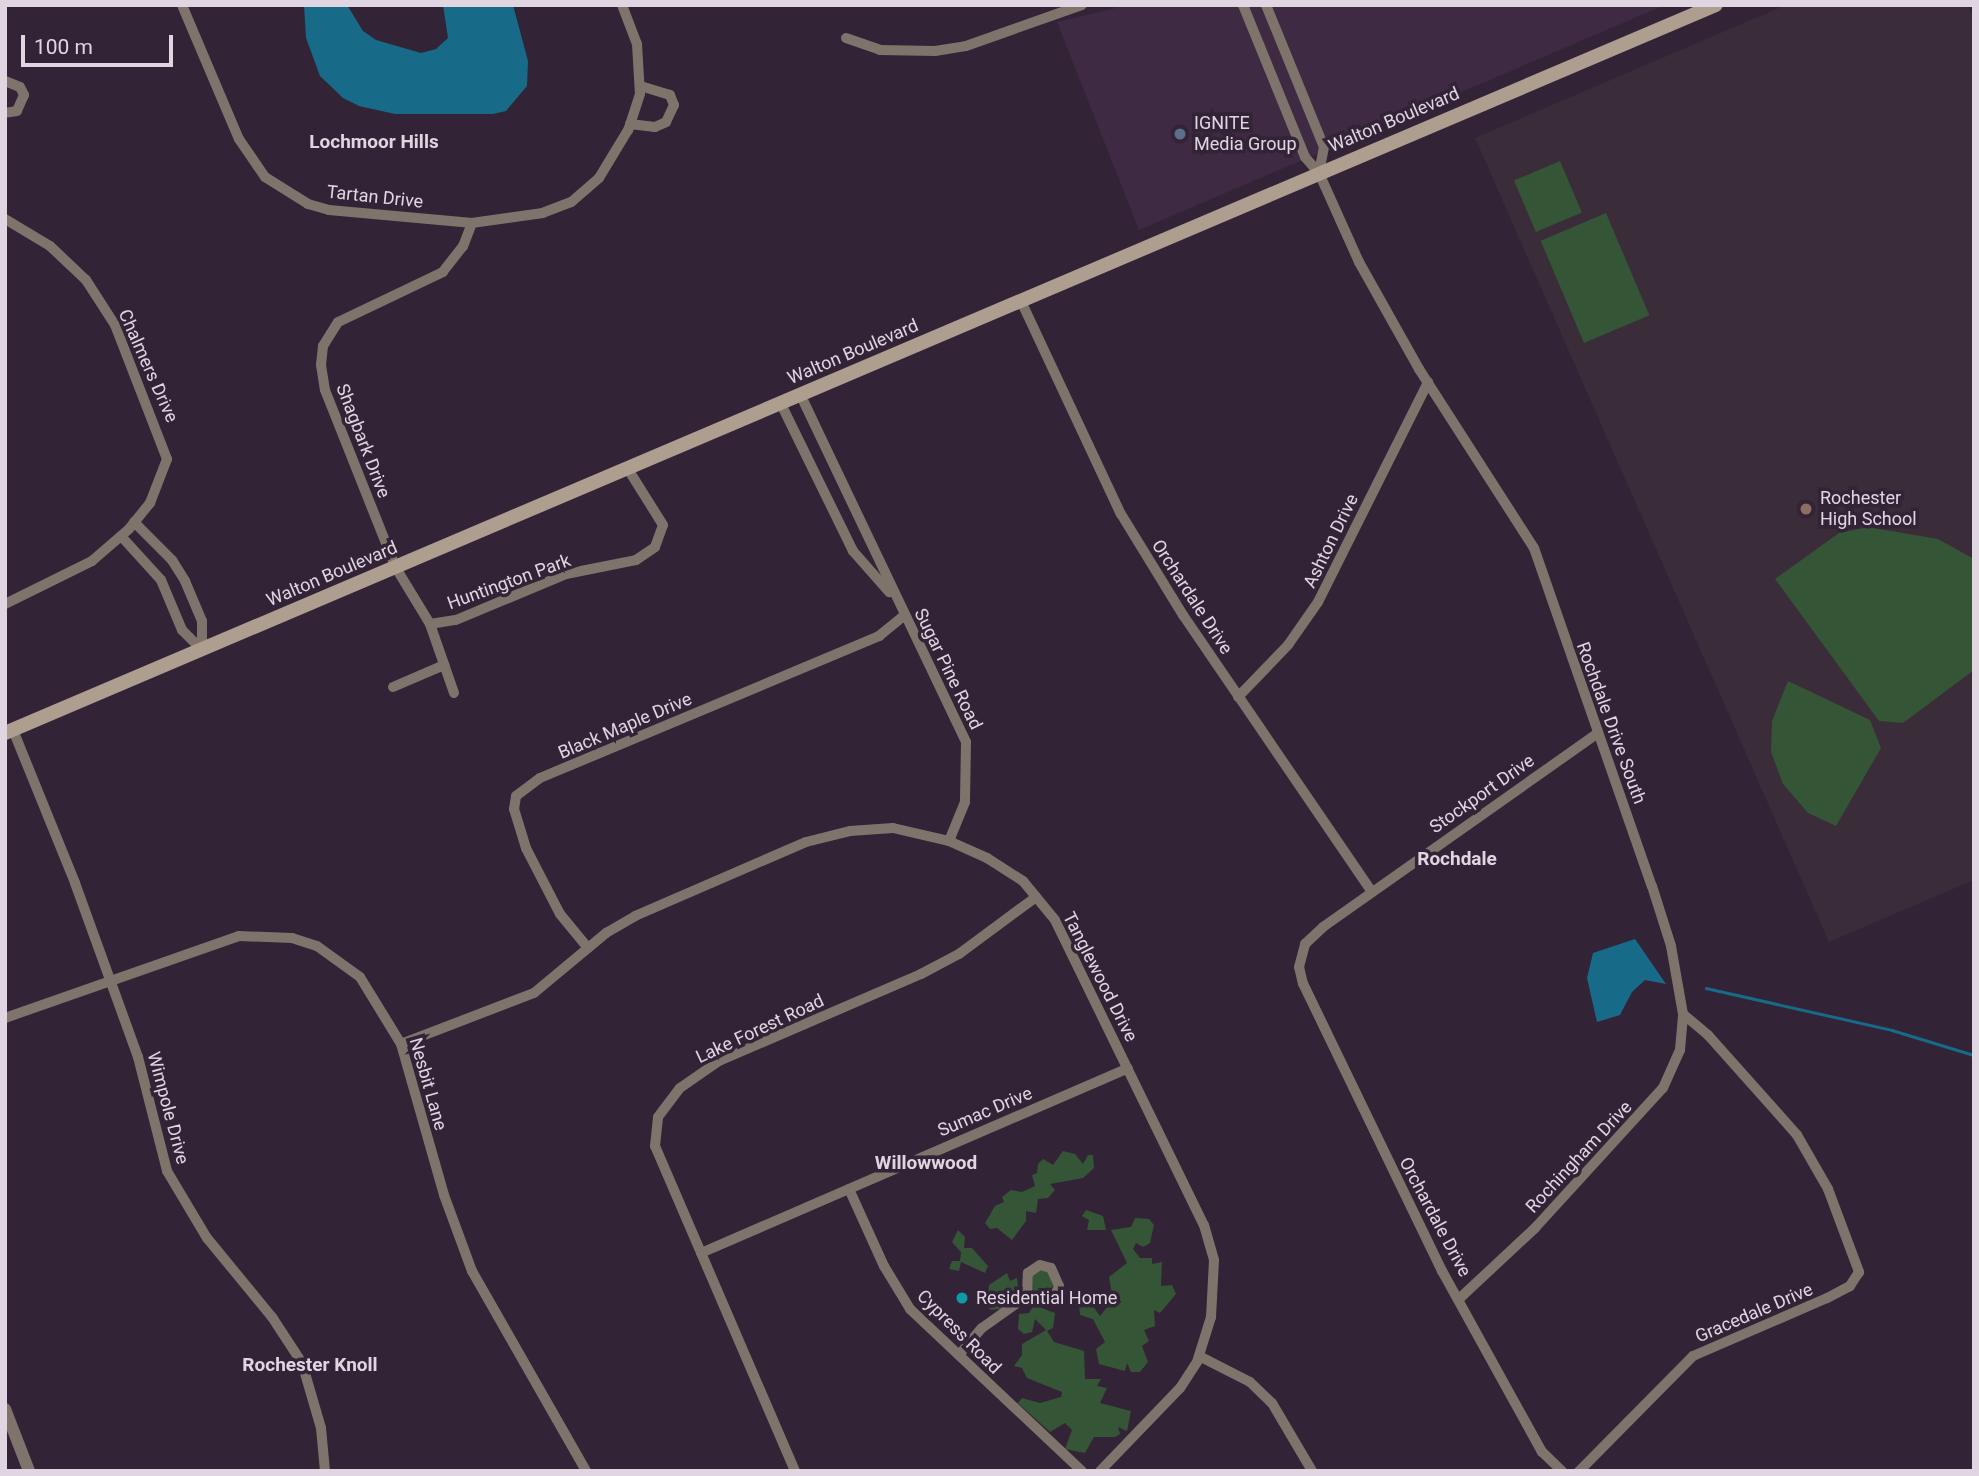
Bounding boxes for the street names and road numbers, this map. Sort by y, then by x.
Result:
street label: Walton Boulevard [1325,83,1463,157]
street label: Tartan Drive [326,181,424,213]
street label: Chalmers Drive [113,306,183,426]
street label: Walton Boulevard [784,315,922,389]
street label: Shagbark Drive [331,381,395,501]
street label: Ashton Drive [1299,491,1363,591]
street label: Orchardale Drive [1147,536,1237,658]
street label: Walton Boulevard [263,537,401,611]
street label: Huntington Park [444,550,574,614]
street label: Sugar Pine Road [909,605,987,733]
street label: Rochdale Drive South [1572,639,1650,807]
street label: Black Maple Drive [555,688,695,764]
street label: Stockport Drive [1425,750,1539,838]
street label: Tanglewood Drive [1058,909,1142,1045]
street label: Lake Forest Road [692,990,828,1068]
street label: Nesbit Lane [404,1035,452,1133]
street label: Wimpole Drive [143,1050,193,1166]
street label: Sumac Drive [935,1082,1035,1142]
street label: Rochingham Drive [1521,1096,1637,1218]
street label: Orchardale Drive [1394,1154,1476,1280]
street label: Gracedale Drive [1692,1279,1816,1347]
street label: Cypress Road [912,1285,1006,1379]

